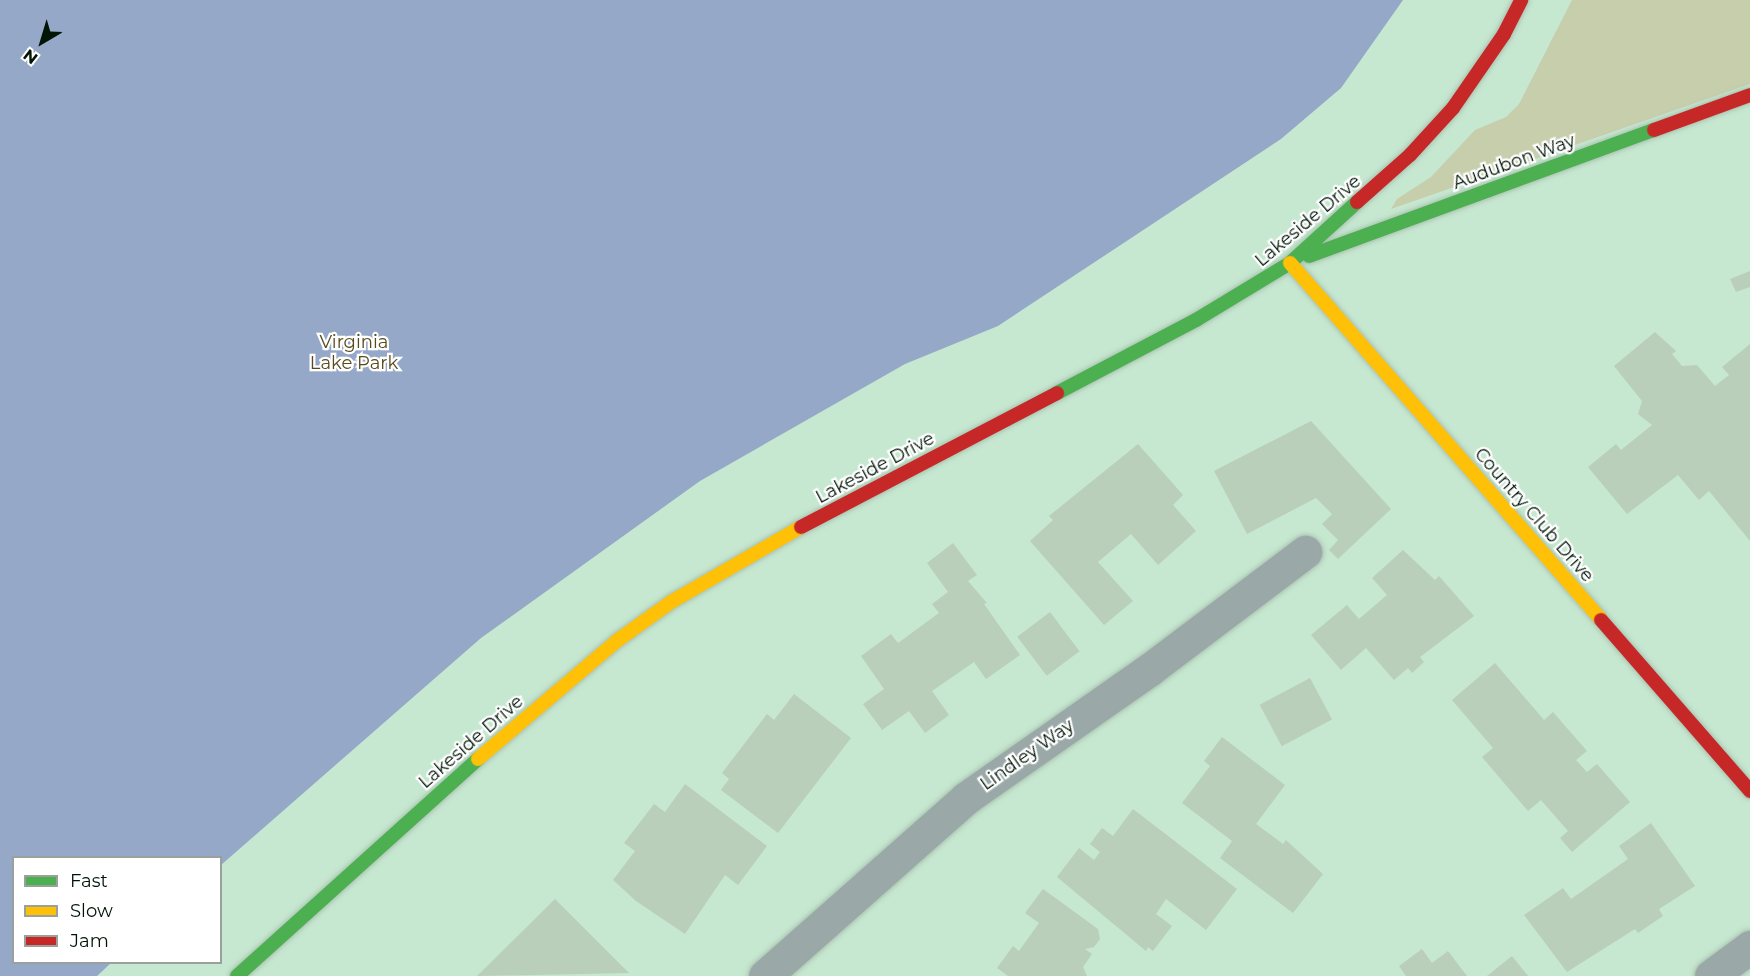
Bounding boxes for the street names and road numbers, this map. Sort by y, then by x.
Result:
street label: Audubon Way [1450,130,1578,194]
street label: Lakeside Drive [1251,171,1365,271]
street label: Lakeside Drive [812,428,938,508]
street label: Country Club Drive [1470,444,1598,586]
street label: Lakeside Drive [414,691,528,793]
street label: Lindley Way [976,715,1078,795]

